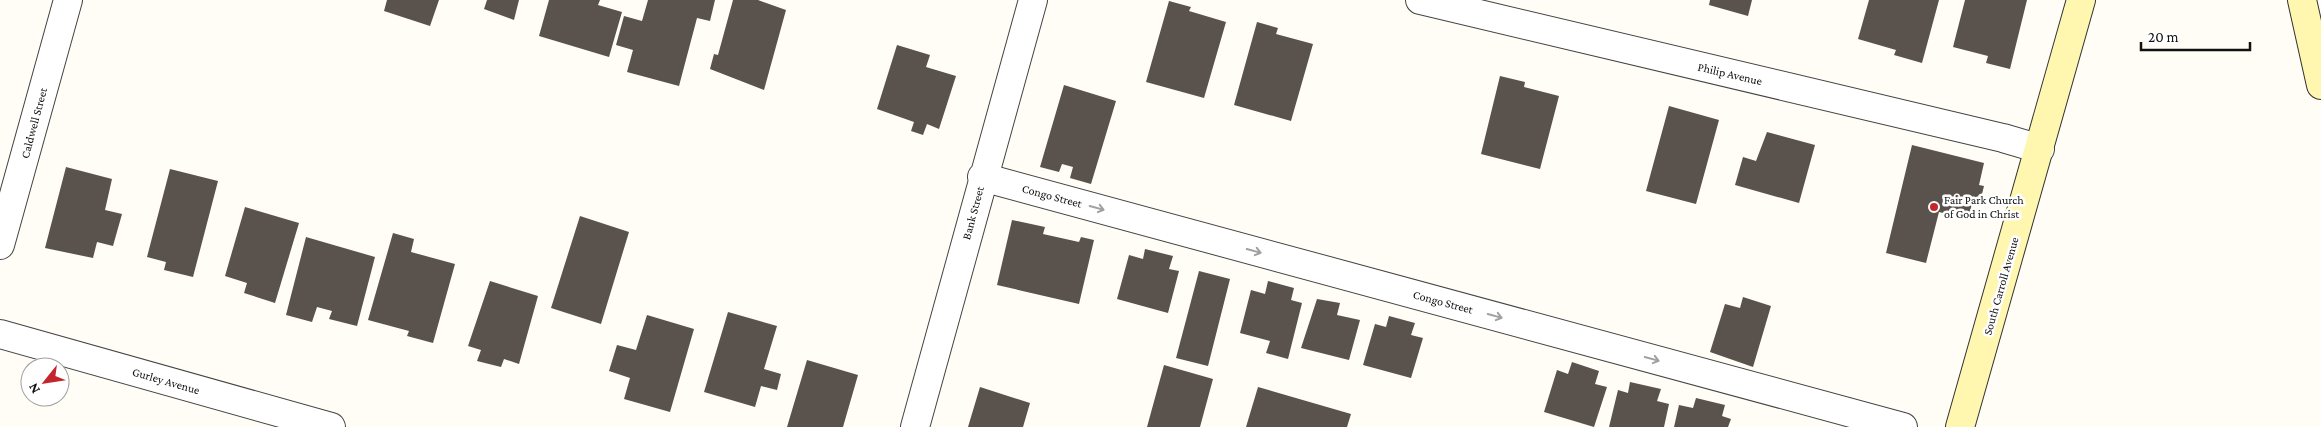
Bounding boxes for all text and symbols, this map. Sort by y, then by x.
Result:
scale bar [2141,20,2250,52]
text: 20 m [2148,29,2179,45]
street label: Philip Avenue [1696,60,1764,88]
street label: Caldwell Street [18,85,50,160]
street label: Congo Street [1020,181,1084,211]
street label: Bank Street [959,184,987,241]
place label: Fair Park Church of God in Christ [1944,193,2024,221]
marker: Fair Park Church of God in Christ [1928,201,1940,213]
one-way arrow [1089,204,1105,214]
street label: South Carroll Avenue [1980,235,2022,337]
one-way arrow [1245,247,1261,256]
street label: Congo Street [1411,287,1475,317]
one-way arrow [1487,312,1503,322]
one-way arrow [1643,355,1659,364]
north arrow [20,357,70,407]
street label: Gurley Avenue [131,365,201,397]
text: N [24,380,43,397]

